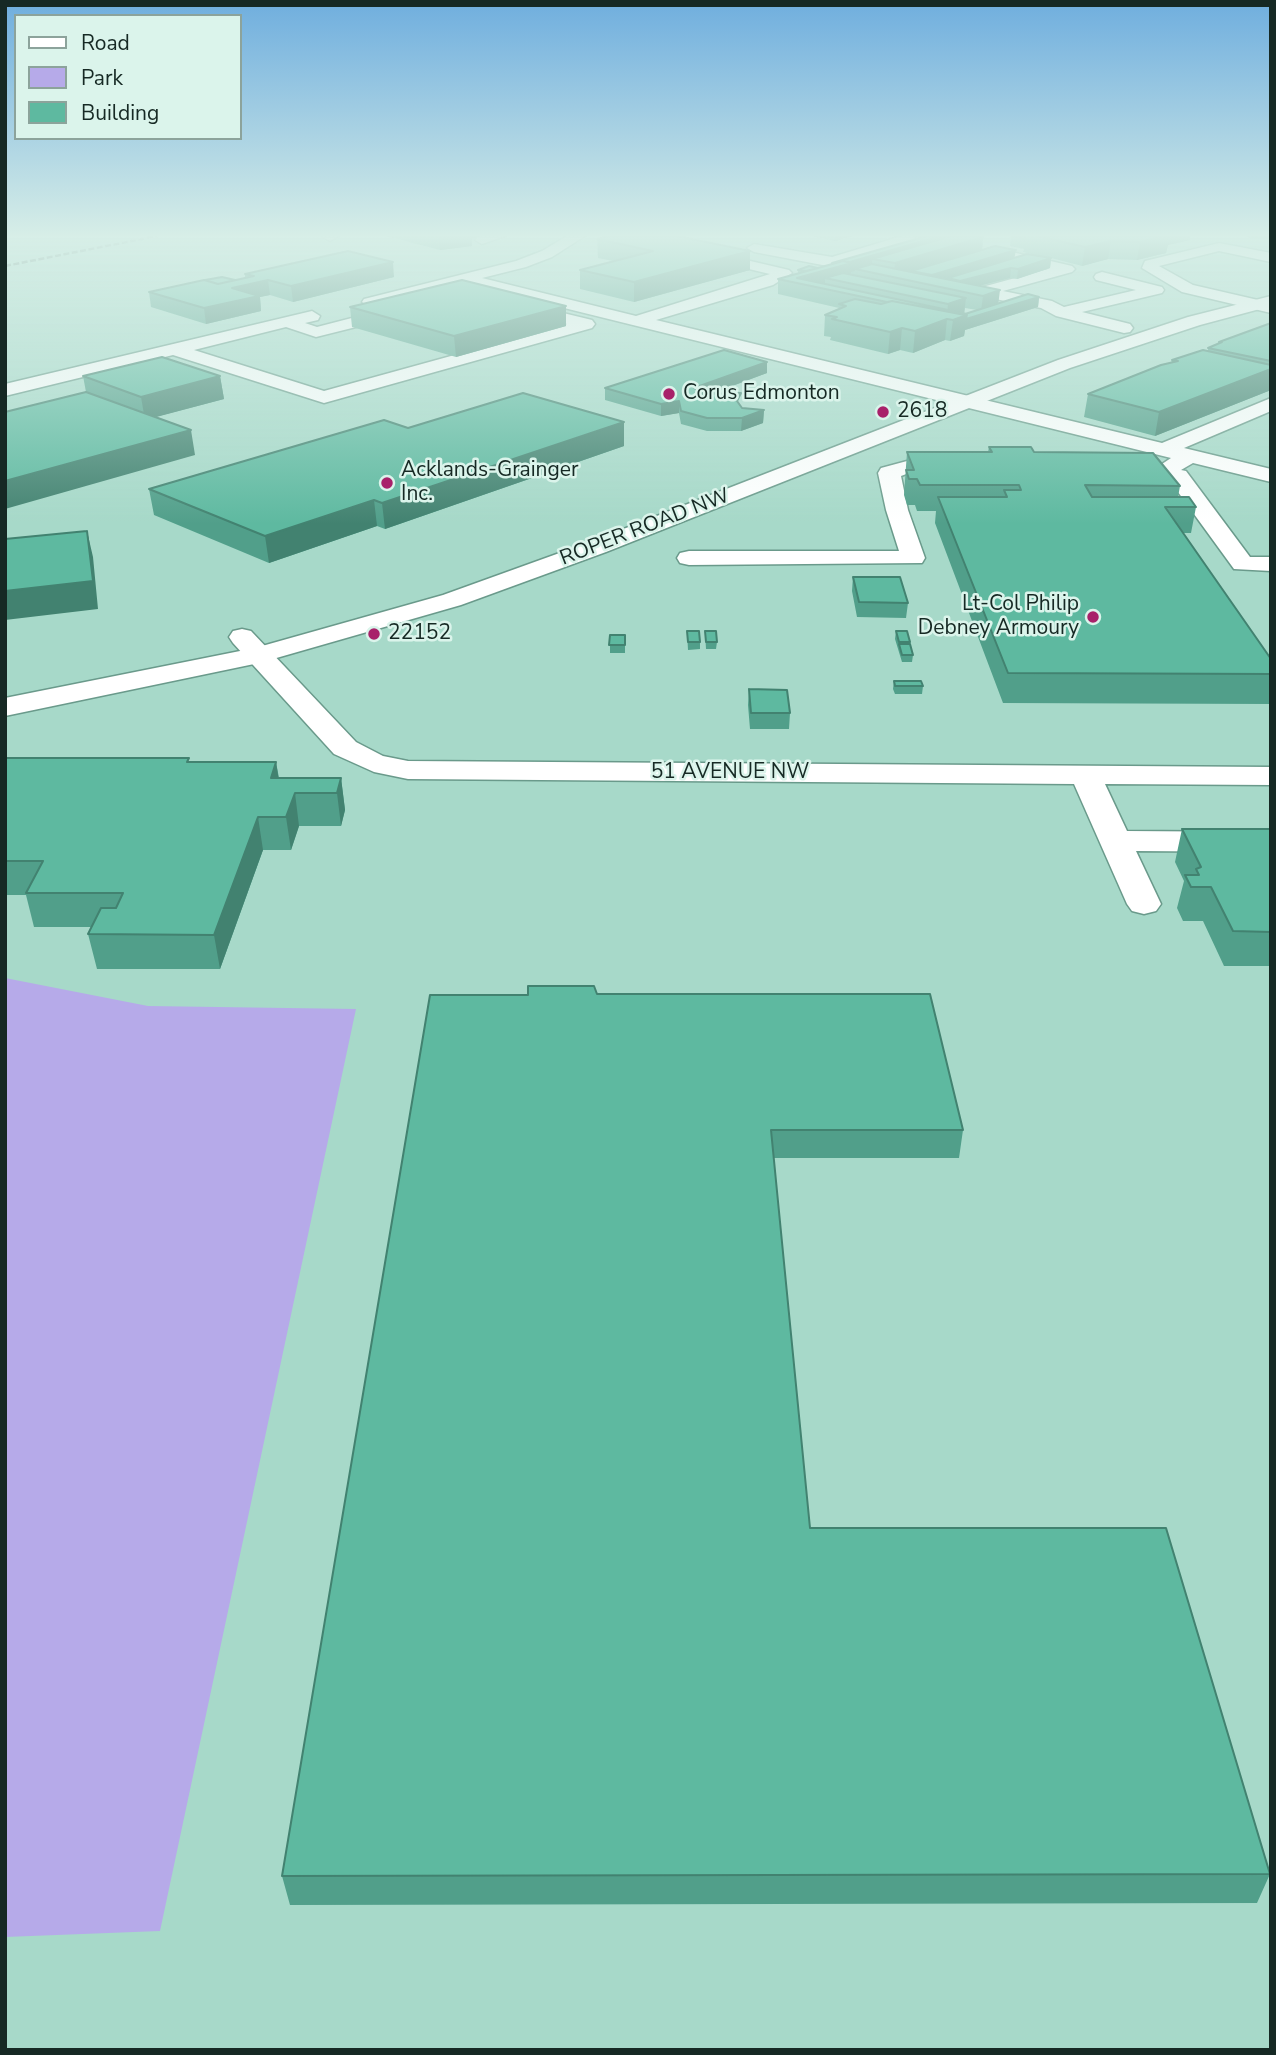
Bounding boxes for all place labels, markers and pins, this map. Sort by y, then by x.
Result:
place label: Corus Edmonton [683,381,840,407]
marker: Corus Edmonton [661,386,677,402]
place label: 2618 [897,399,947,425]
marker: 2618 [875,404,891,420]
place label: Acklands-Grainger Inc. [401,458,579,508]
marker: Acklands-Grainger Inc. [379,475,395,491]
place label: Lt-Col Philip Debney Armoury [918,592,1079,642]
marker: Lt-Col Philip Debney Armoury [1085,609,1101,625]
place label: 22152 [388,621,451,647]
marker: 22152 [366,626,382,642]

